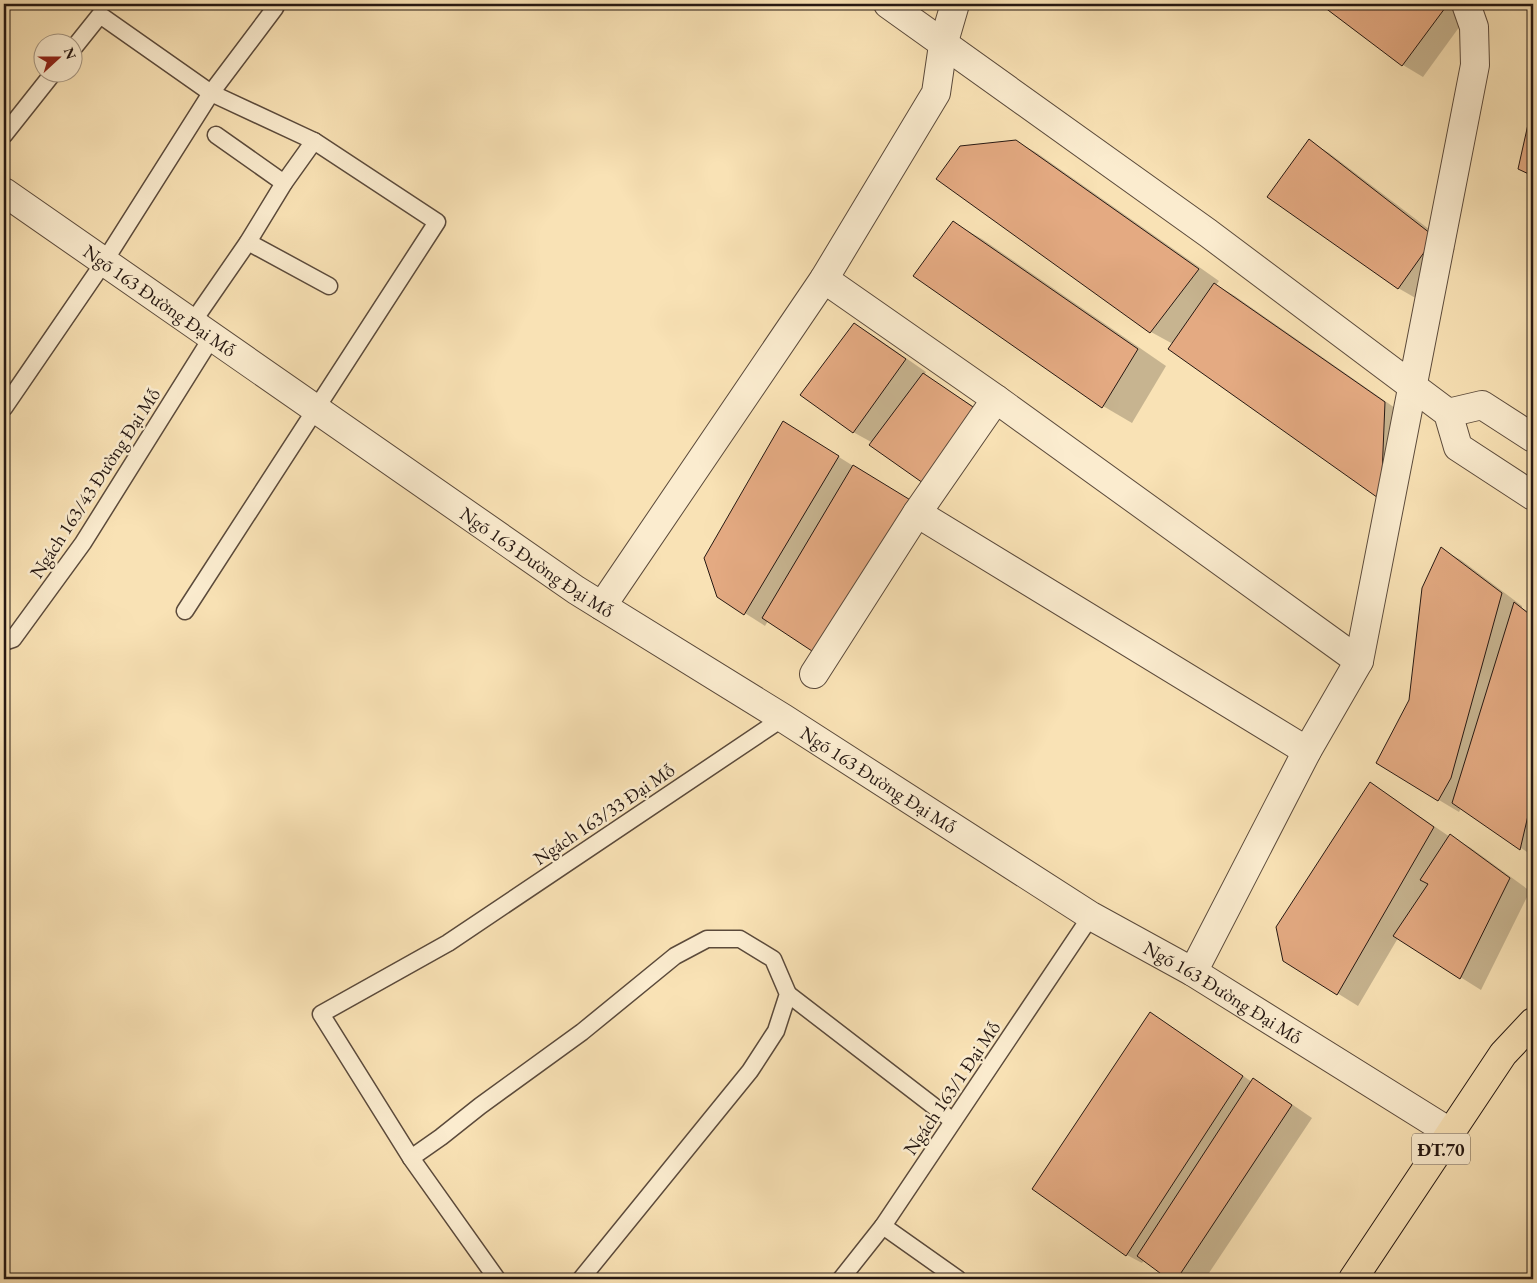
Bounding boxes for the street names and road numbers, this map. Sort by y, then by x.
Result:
street label: Ngõ 163 Đường Đại Mỗ [79,239,241,362]
street label: Ngách 163/43 Đường Đại Mỗ [24,383,166,583]
street label: Ngõ 163 Đường Đại Mỗ [455,501,619,623]
street label: Ngõ 163 Đường Đại Mỗ [796,720,962,839]
street label: Ngách 163/33 Đại Mỗ [528,757,680,871]
street label: Ngõ 163 Đường Đại Mỗ [1139,935,1307,1050]
street label: Ngách 163/1 Đại Mỗ [898,1016,1006,1160]
road number: ĐT.70 [1412,1134,1470,1164]

